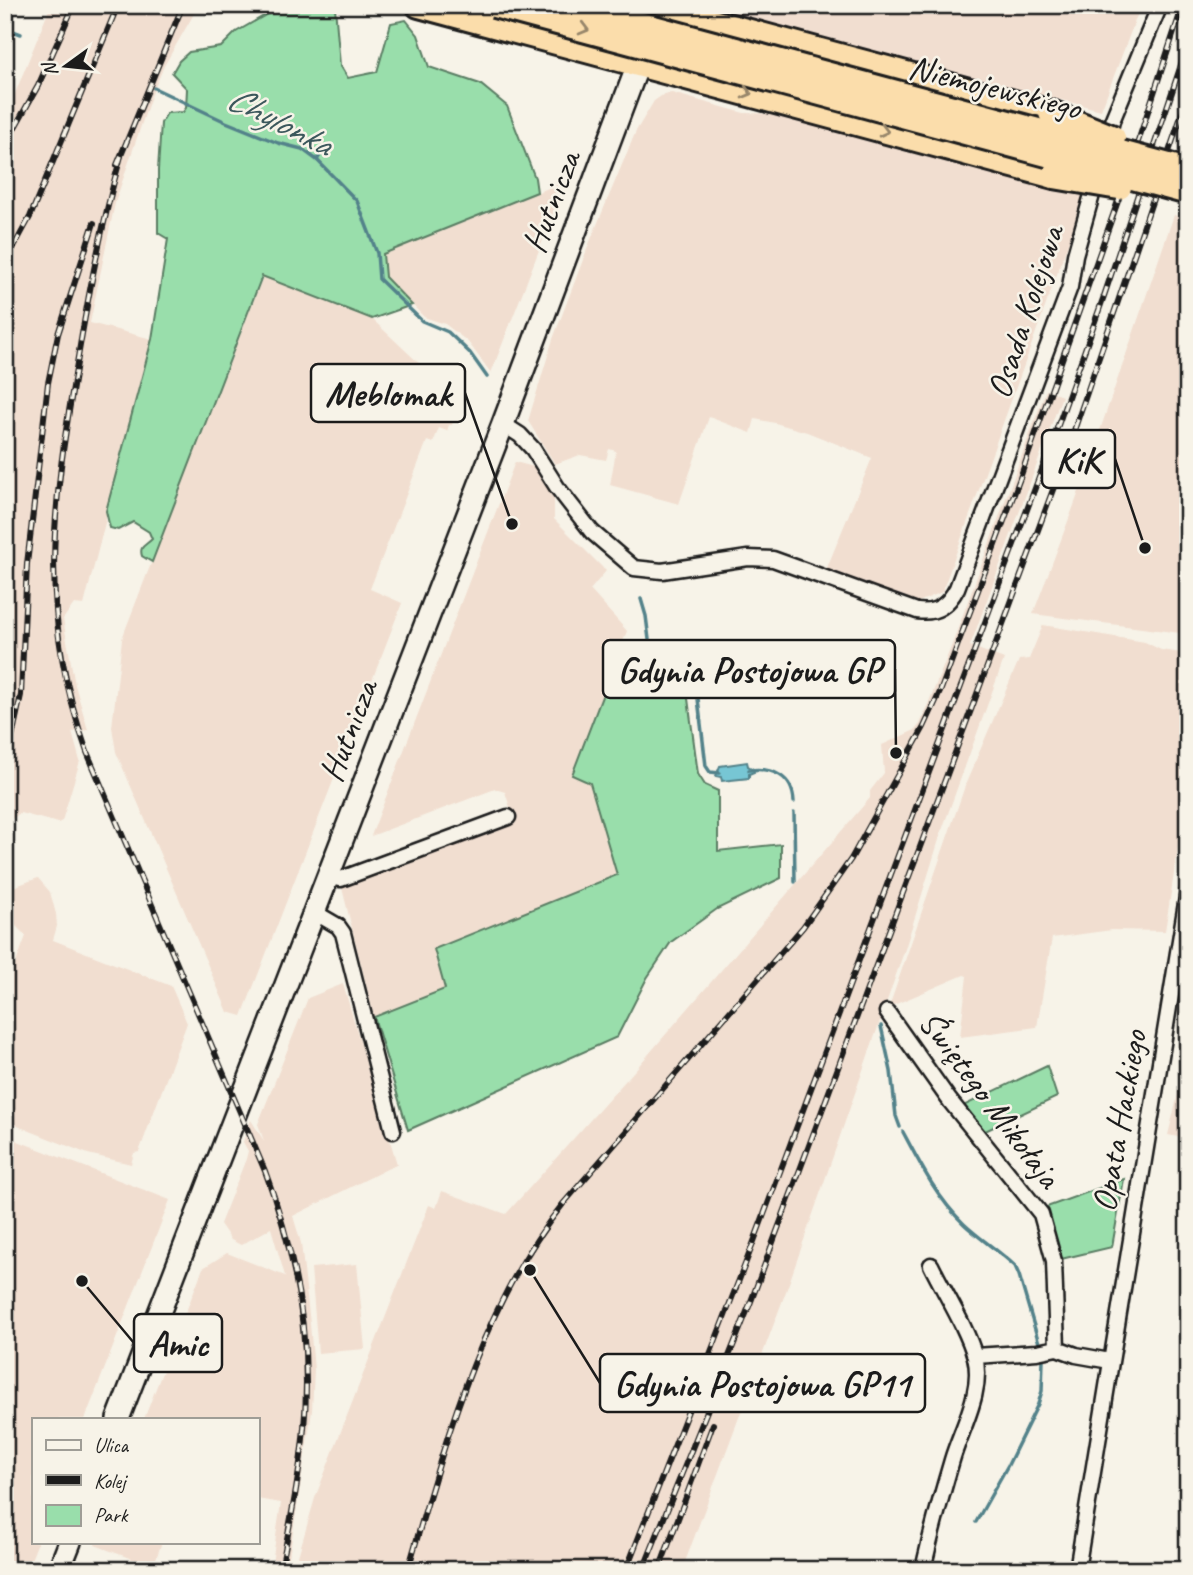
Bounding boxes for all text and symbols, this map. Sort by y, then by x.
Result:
one-way arrow [577,21,589,35]
north arrow [32,32,102,102]
street label: Niemojewskiego [904,44,1087,130]
text: N [37,58,64,79]
water label: Chylonka [220,74,343,168]
one-way arrow [741,85,753,99]
one-way arrow [878,123,890,137]
street label: Hutnicza [511,142,592,259]
street label: Osada Kolejowa [976,218,1075,404]
callout: Meblomak [311,364,465,422]
text: Meblomak [325,370,454,417]
callout: KiK [1042,430,1115,488]
text: KiK [1055,436,1106,483]
callout: Gdynia Postojowa GP [603,640,895,698]
text: Gdynia Postojowa GP [618,646,886,693]
street label: Hutnicza [308,671,389,788]
street label: Świętego Mikołaja [909,1001,1073,1198]
street label: Opata Hackiego [1081,1025,1157,1215]
callout: Amic [134,1314,222,1372]
text: Amic [148,1320,210,1367]
callout: Gdynia Postojowa GP11 [600,1354,925,1412]
text: Gdynia Postojowa GP11 [614,1360,914,1407]
legend [32,1418,259,1544]
text: Ulica [94,1432,130,1458]
text: Kolej [94,1468,128,1494]
text: Park [94,1502,129,1528]

